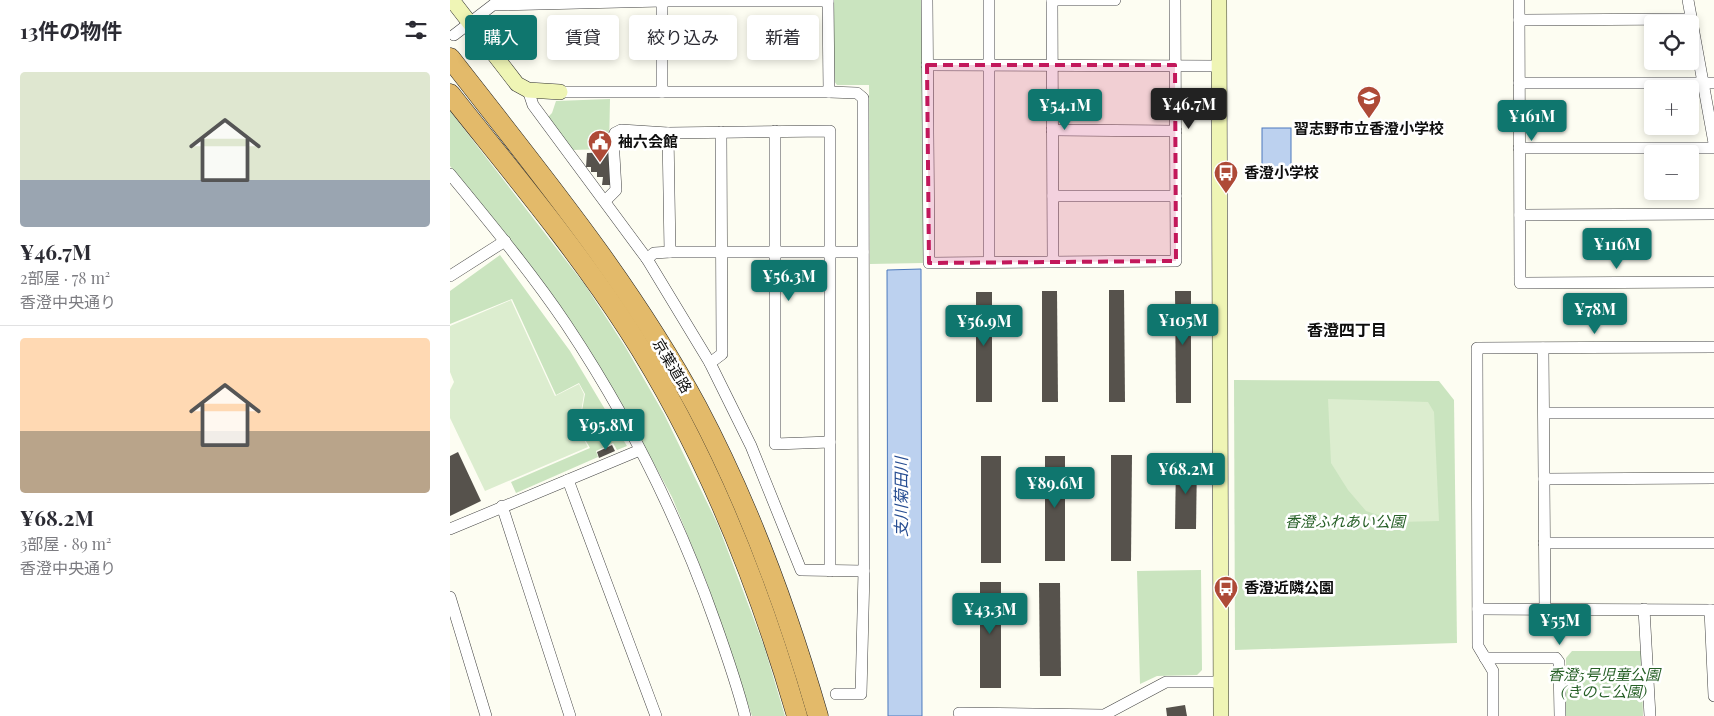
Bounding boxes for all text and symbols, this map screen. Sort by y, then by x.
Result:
chip: 購入 [465,15,537,60]
chip: 賃貸 [547,15,619,60]
chip: 絞り込み [629,15,737,60]
chip: 新着 [747,15,819,60]
map controls [1644,15,1699,200]
button: locate [1644,15,1699,70]
text: 13件の物件 [20,16,122,44]
icon: filters [402,16,430,44]
button: + [1644,80,1699,135]
school or university icon: 習志野市立香澄小学校 [1356,85,1382,119]
pin: ¥54.1M [1024,88,1106,131]
pin: ¥46.7M [1148,88,1230,130]
text: ¥46.7M [1162,93,1216,114]
text: ¥54.1M [1039,94,1091,115]
pin: ¥161M [1497,100,1567,142]
icon: home [180,105,270,195]
text: ¥161M [1509,105,1555,126]
place label: 習志野市立香澄小学校 [1294,118,1444,138]
public building icon: 袖六会館 [587,129,613,163]
place label: 袖六会館 [618,131,678,151]
button: − [1644,145,1699,200]
bus stop icon: 香澄小学校 [1213,160,1239,194]
place label: 香澄小学校 [1244,162,1319,182]
pin: ¥116M [1582,228,1652,270]
text: ¥116M [1594,233,1640,254]
text: ¥46.7M [20,237,91,265]
pin: ¥56.3M [748,260,830,302]
text: ¥56.3M [762,265,816,286]
text: 2部屋 · 78 m² [20,267,110,288]
text: 香澄中央通り [20,291,116,312]
pin: ¥78M [1565,292,1625,335]
text: ¥78M [1574,298,1616,319]
pin: ¥56.9M [943,304,1025,347]
pin: ¥105M [1148,304,1218,346]
text: ¥105M [1158,309,1208,330]
text: ¥56.9M [956,310,1012,331]
district label: 香澄四丁目 [1307,319,1387,340]
street label: 京葉道路 [649,335,697,396]
icon: home [180,370,270,460]
pin: ¥95.8M [565,408,647,451]
text: ¥95.8M [578,414,634,435]
pin: ¥68.2M [1145,452,1227,495]
water label: 支川菊田川 [890,455,911,537]
text: ¥68.2M [1158,458,1214,479]
pin: ¥89.6M [1014,466,1096,509]
text: ¥89.6M [1027,472,1083,493]
text: ¥68.2M [20,503,94,531]
park label: 香澄ふれあい公園 [1285,511,1407,531]
text: 3部屋 · 89 m² [20,533,111,554]
text: 香澄中央通り [20,557,116,578]
bus stop icon: 香澄近隣公園 [1213,575,1239,609]
place label: 香澄近隣公園 [1244,577,1334,597]
pin: ¥43.3M [949,592,1031,635]
text: ¥43.3M [963,598,1017,619]
pin: ¥55M [1530,604,1590,646]
text: ¥55M [1540,609,1580,630]
park label: 香澄5号児童公園 (きのこ公園) [1548,664,1662,701]

